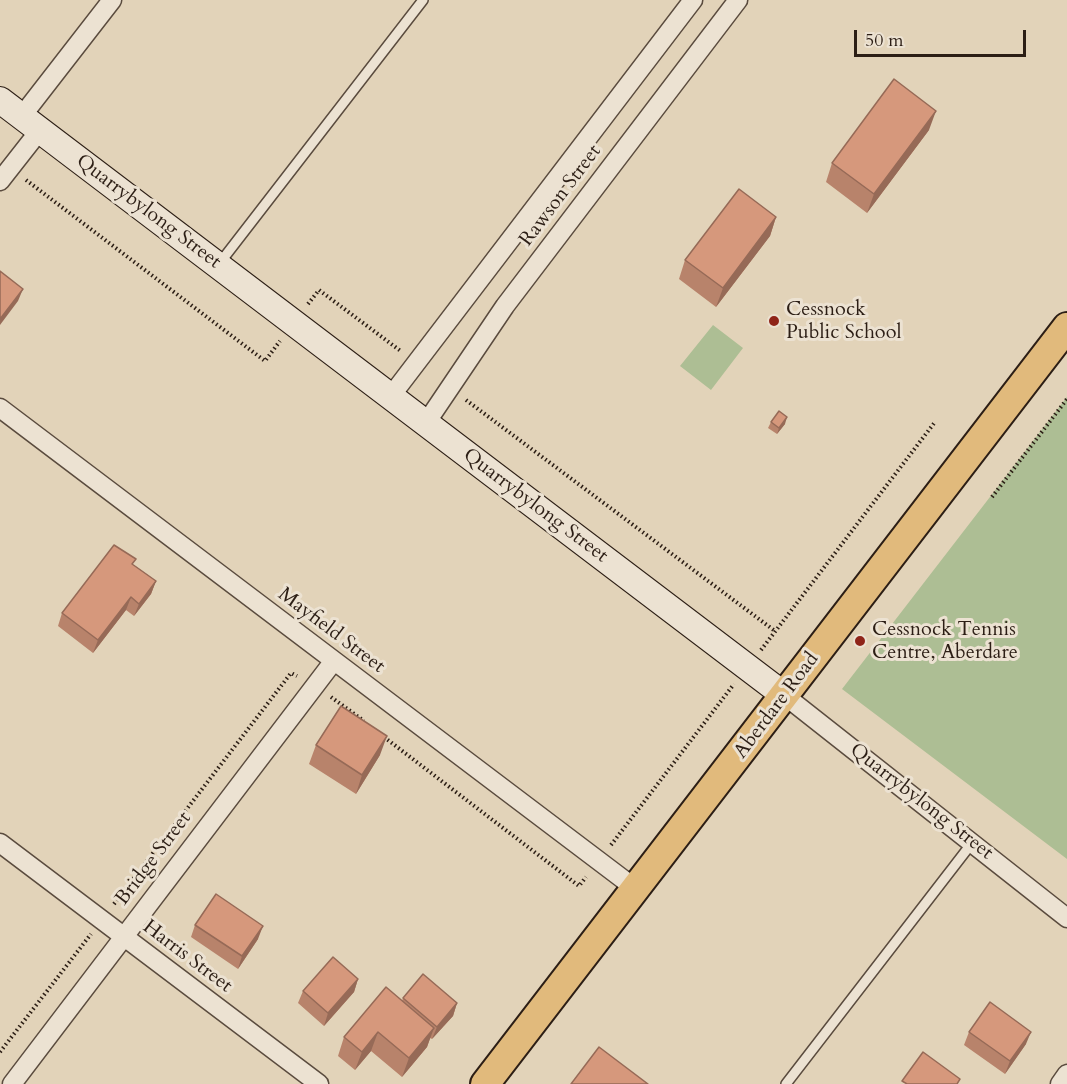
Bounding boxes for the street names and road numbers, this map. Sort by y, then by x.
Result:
street label: Rawson Street [515,141,607,251]
street label: Quarrybylong Street [71,150,225,274]
street label: Quarrybylong Street [458,444,612,568]
street label: Mayfield Street [273,583,389,679]
street label: Aberdare Road [729,648,825,764]
street label: Quarrybylong Street [845,739,997,865]
street label: Bridge Street [111,807,197,911]
street label: Harris Street [138,916,236,998]

